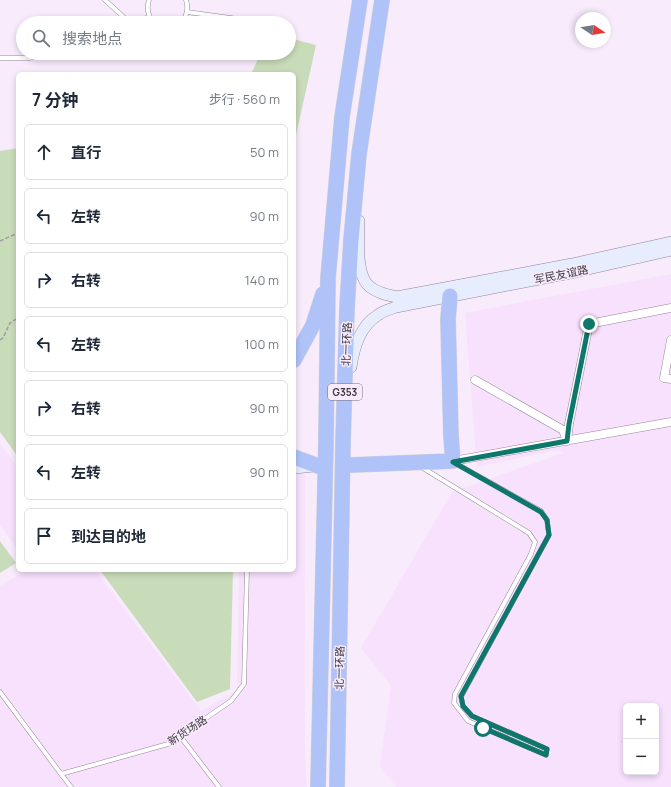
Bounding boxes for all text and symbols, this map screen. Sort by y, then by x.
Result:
north arrow [575,12,611,48]
search box [16,16,296,60]
icon: search [30,27,52,49]
text: 搜索地点 [62,28,122,49]
text: 7 分钟 [32,88,78,111]
text: 步行 · 560 m [209,90,280,108]
icon: ahead [33,141,55,163]
text: 直行 [71,142,101,163]
text: 50 m [250,143,279,161]
icon: left [33,205,55,227]
text: 左转 [71,206,101,227]
text: 90 m [249,207,279,225]
street label: 军民友谊路 [533,261,589,287]
icon: right [33,269,55,291]
text: 右转 [71,270,101,291]
text: 140 m [245,271,279,289]
route end [580,315,598,333]
street label: 北一环路 [338,322,354,366]
icon: left [33,333,55,355]
text: 左转 [71,334,101,355]
text: 100 m [244,335,279,353]
road number: G353 [328,384,362,400]
icon: right [33,397,55,419]
text: 右转 [71,398,101,419]
text: 90 m [249,399,279,417]
icon: left [33,461,55,483]
text: 左转 [71,462,101,483]
text: 90 m [249,463,279,481]
icon: arrive [33,525,55,547]
text: 到达目的地 [71,526,146,547]
street label: 北一环路 [331,646,347,690]
map controls [623,703,659,775]
button: + [623,703,659,739]
street label: 新货场路 [164,712,210,748]
route start [474,719,492,737]
button: − [623,739,659,775]

